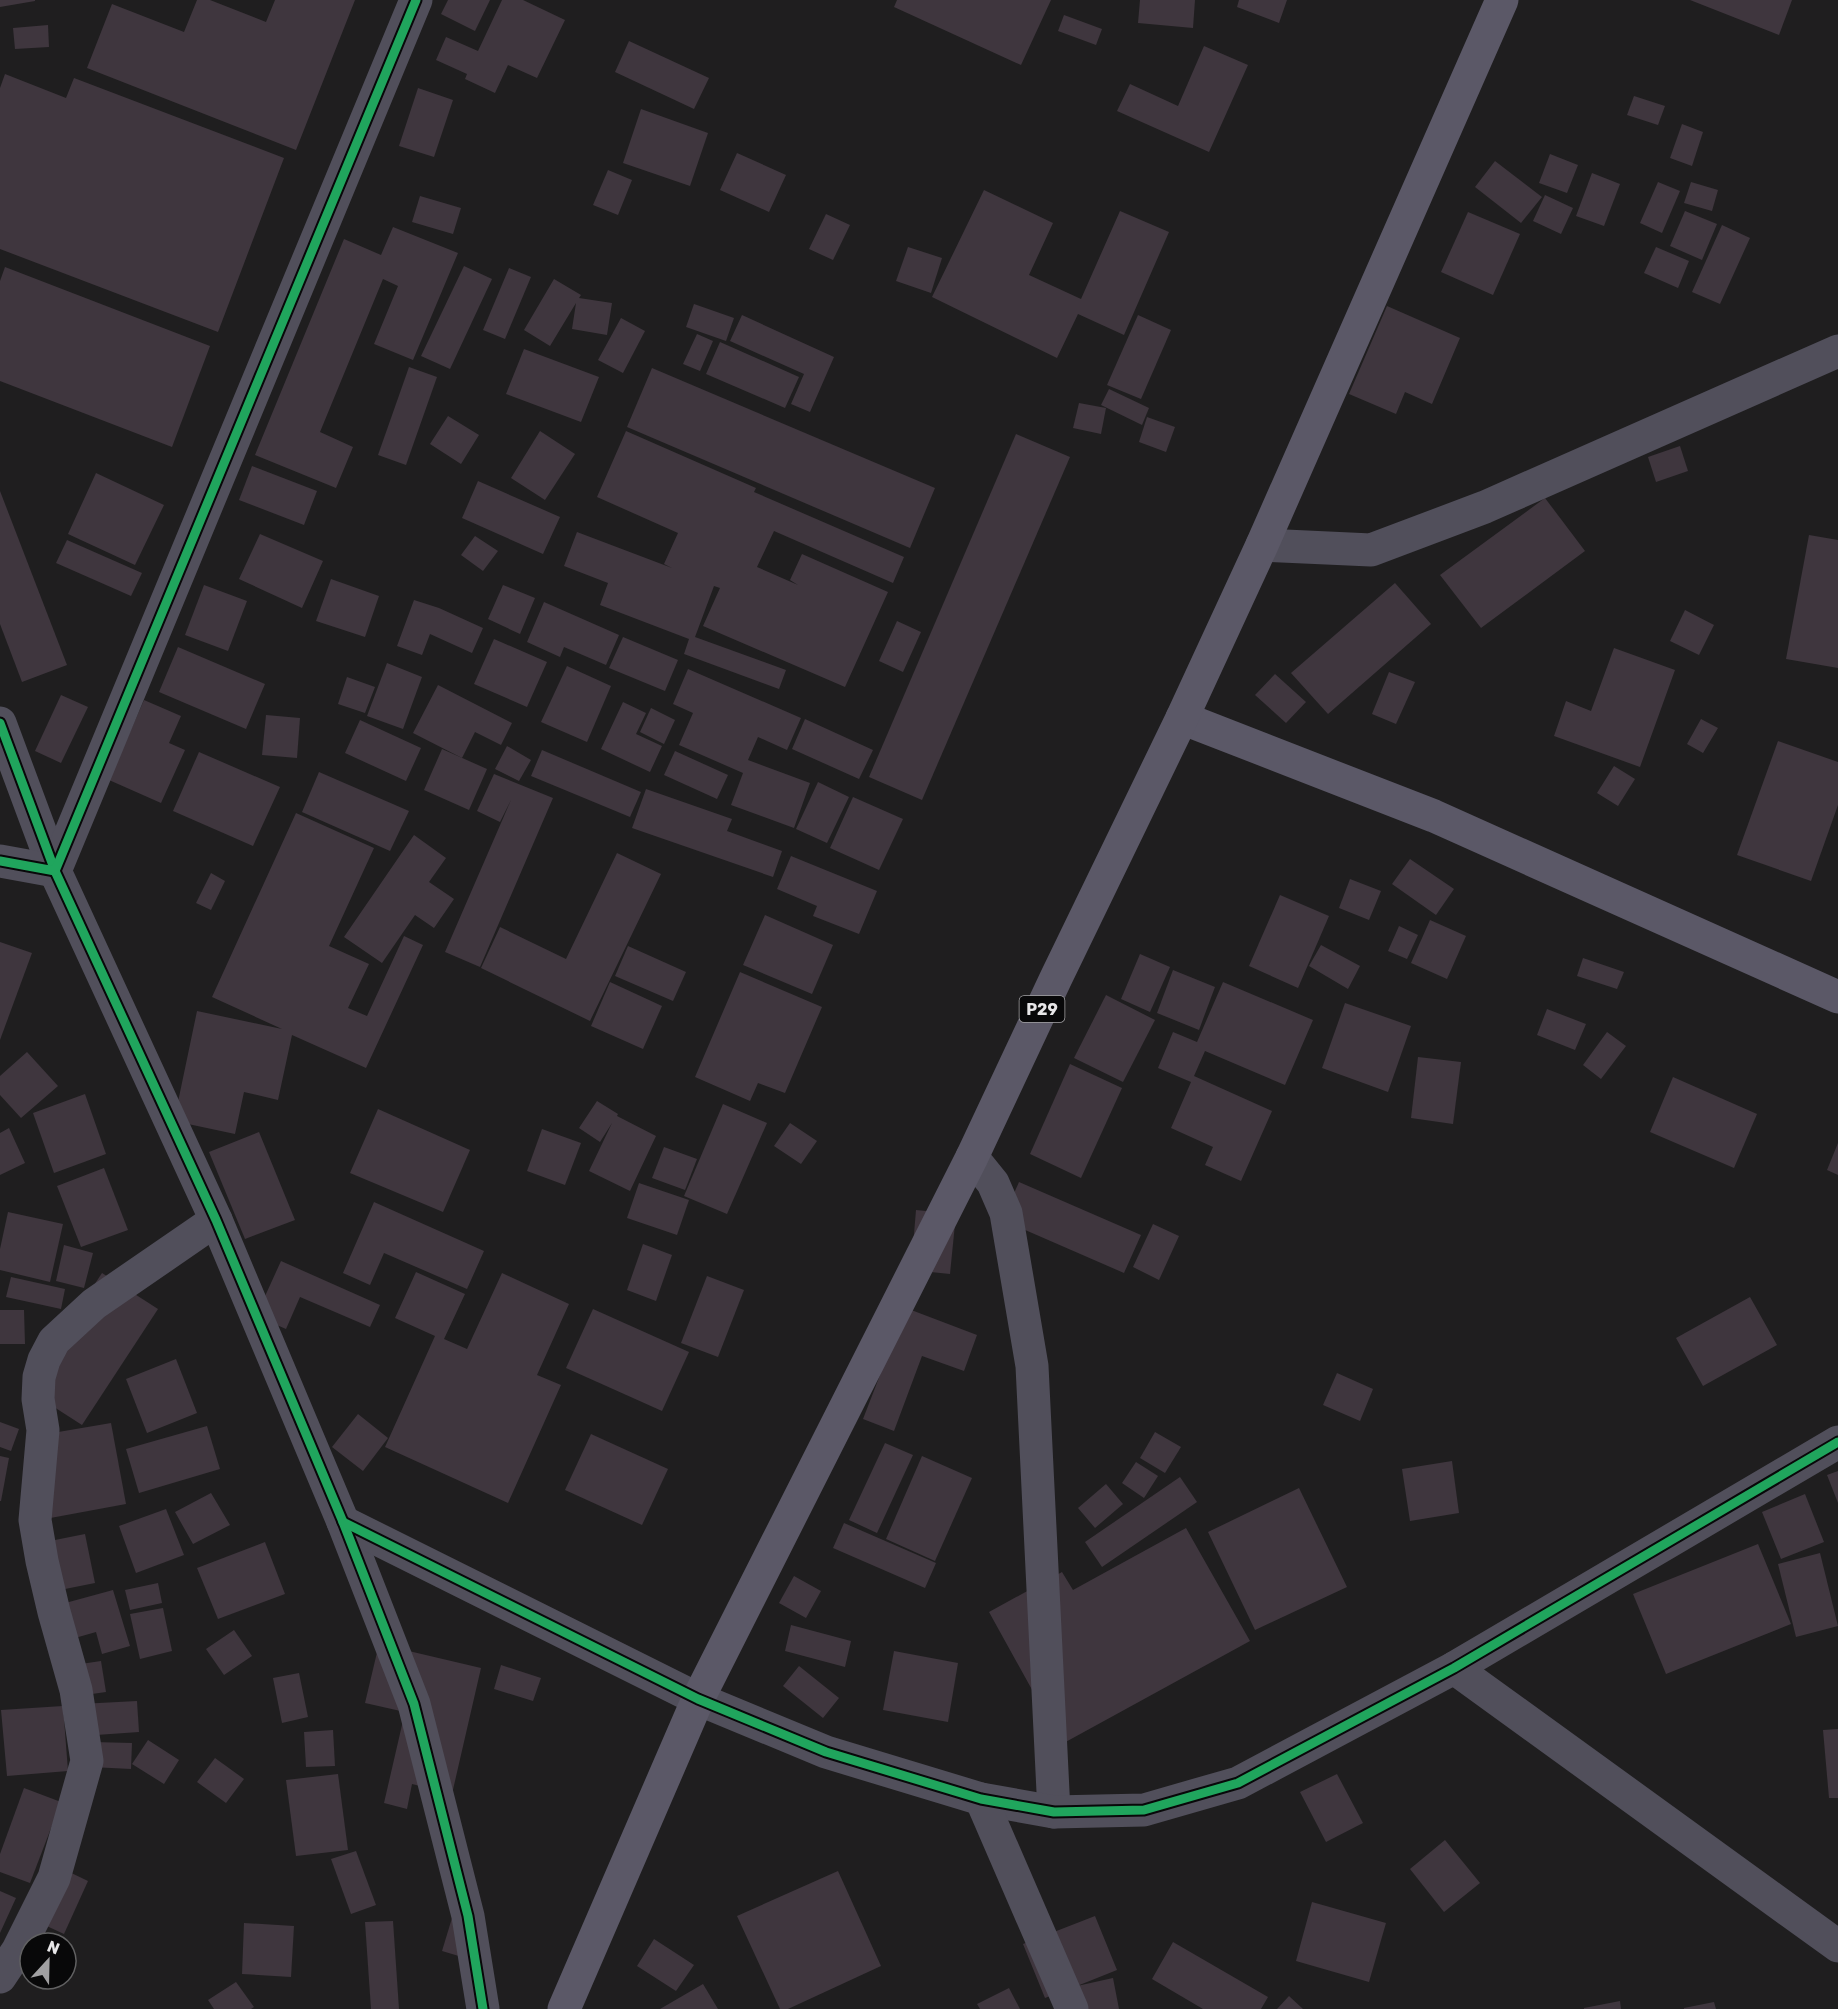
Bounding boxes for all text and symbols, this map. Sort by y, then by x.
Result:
road number: P29 [1020,996,1064,1022]
north arrow [18,1931,78,1991]
text: N [45,1937,62,1959]

